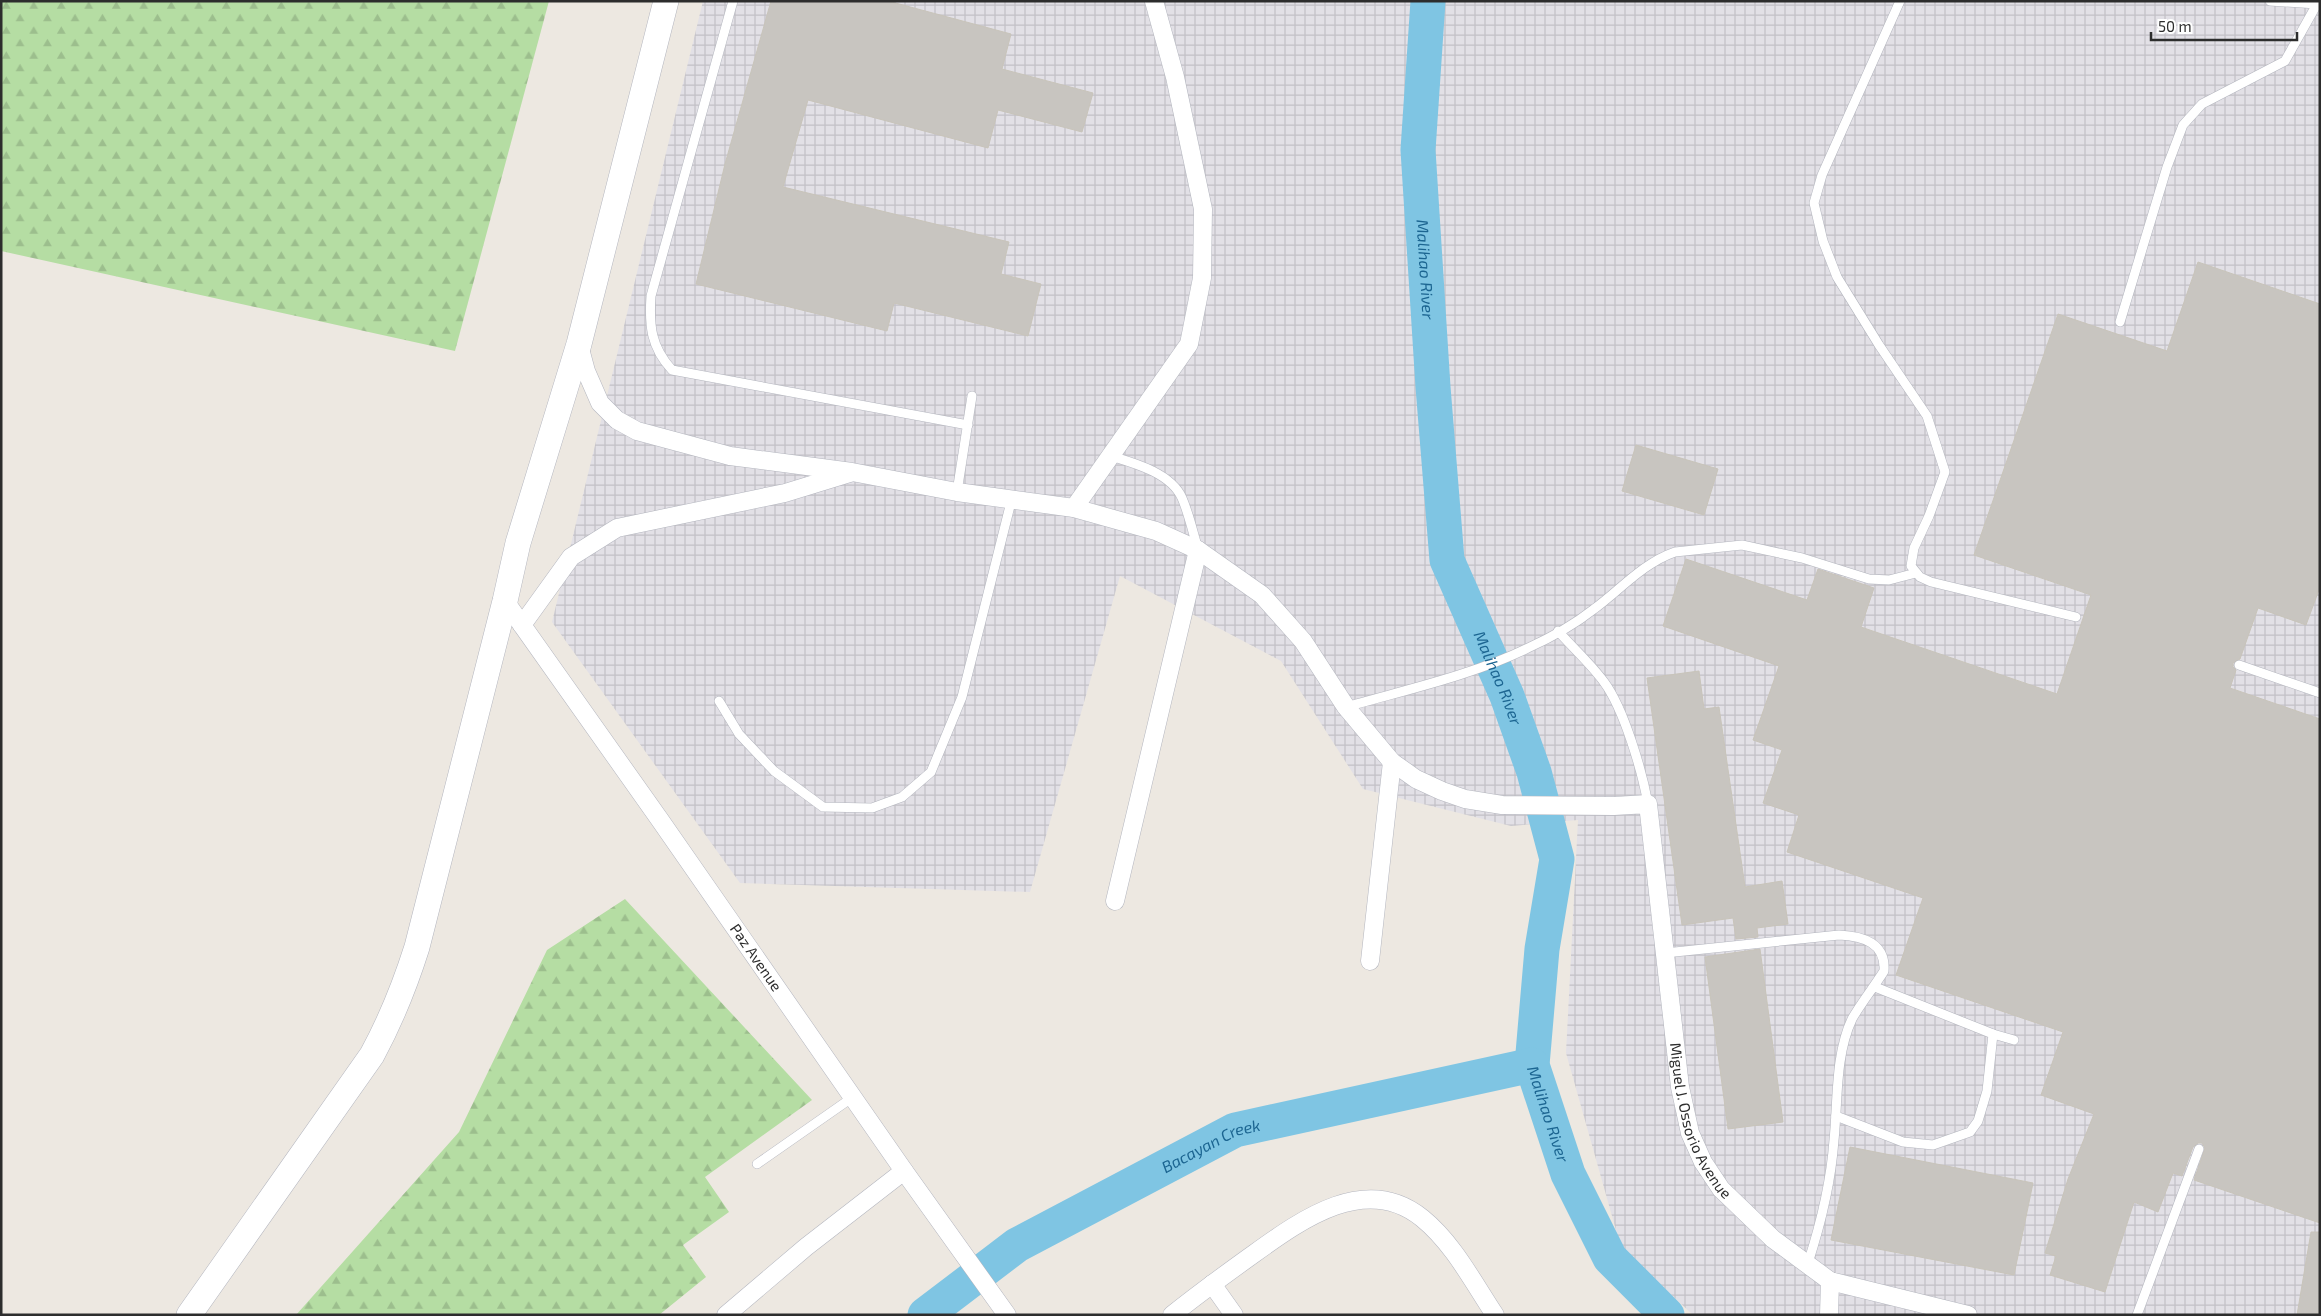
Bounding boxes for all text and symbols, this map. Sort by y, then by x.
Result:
scale bar [2151,10,2297,42]
text: 50 m [2158,17,2192,35]
water label: Malihao River [1413,219,1439,321]
water label: Malihao River [1470,628,1527,728]
street label: Paz Avenue [727,920,786,994]
street label: Miguel J. Ossorio Avenue [1667,1042,1735,1202]
water label: Malihao River [1524,1063,1574,1165]
water label: Bacayan Creek [1158,1115,1262,1176]

